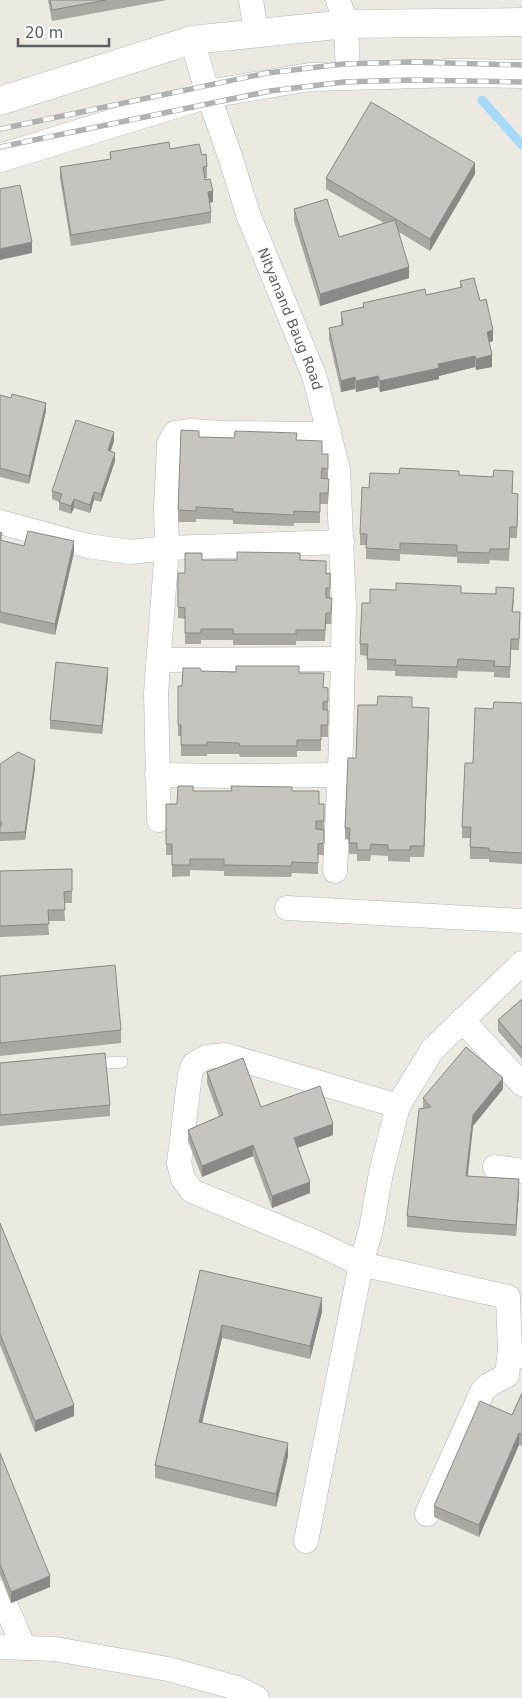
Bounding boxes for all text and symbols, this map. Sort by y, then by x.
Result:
scale bar [18,15,109,47]
text: 20 m [25,24,63,42]
street label: Nityanand Baug Road [255,245,326,392]

